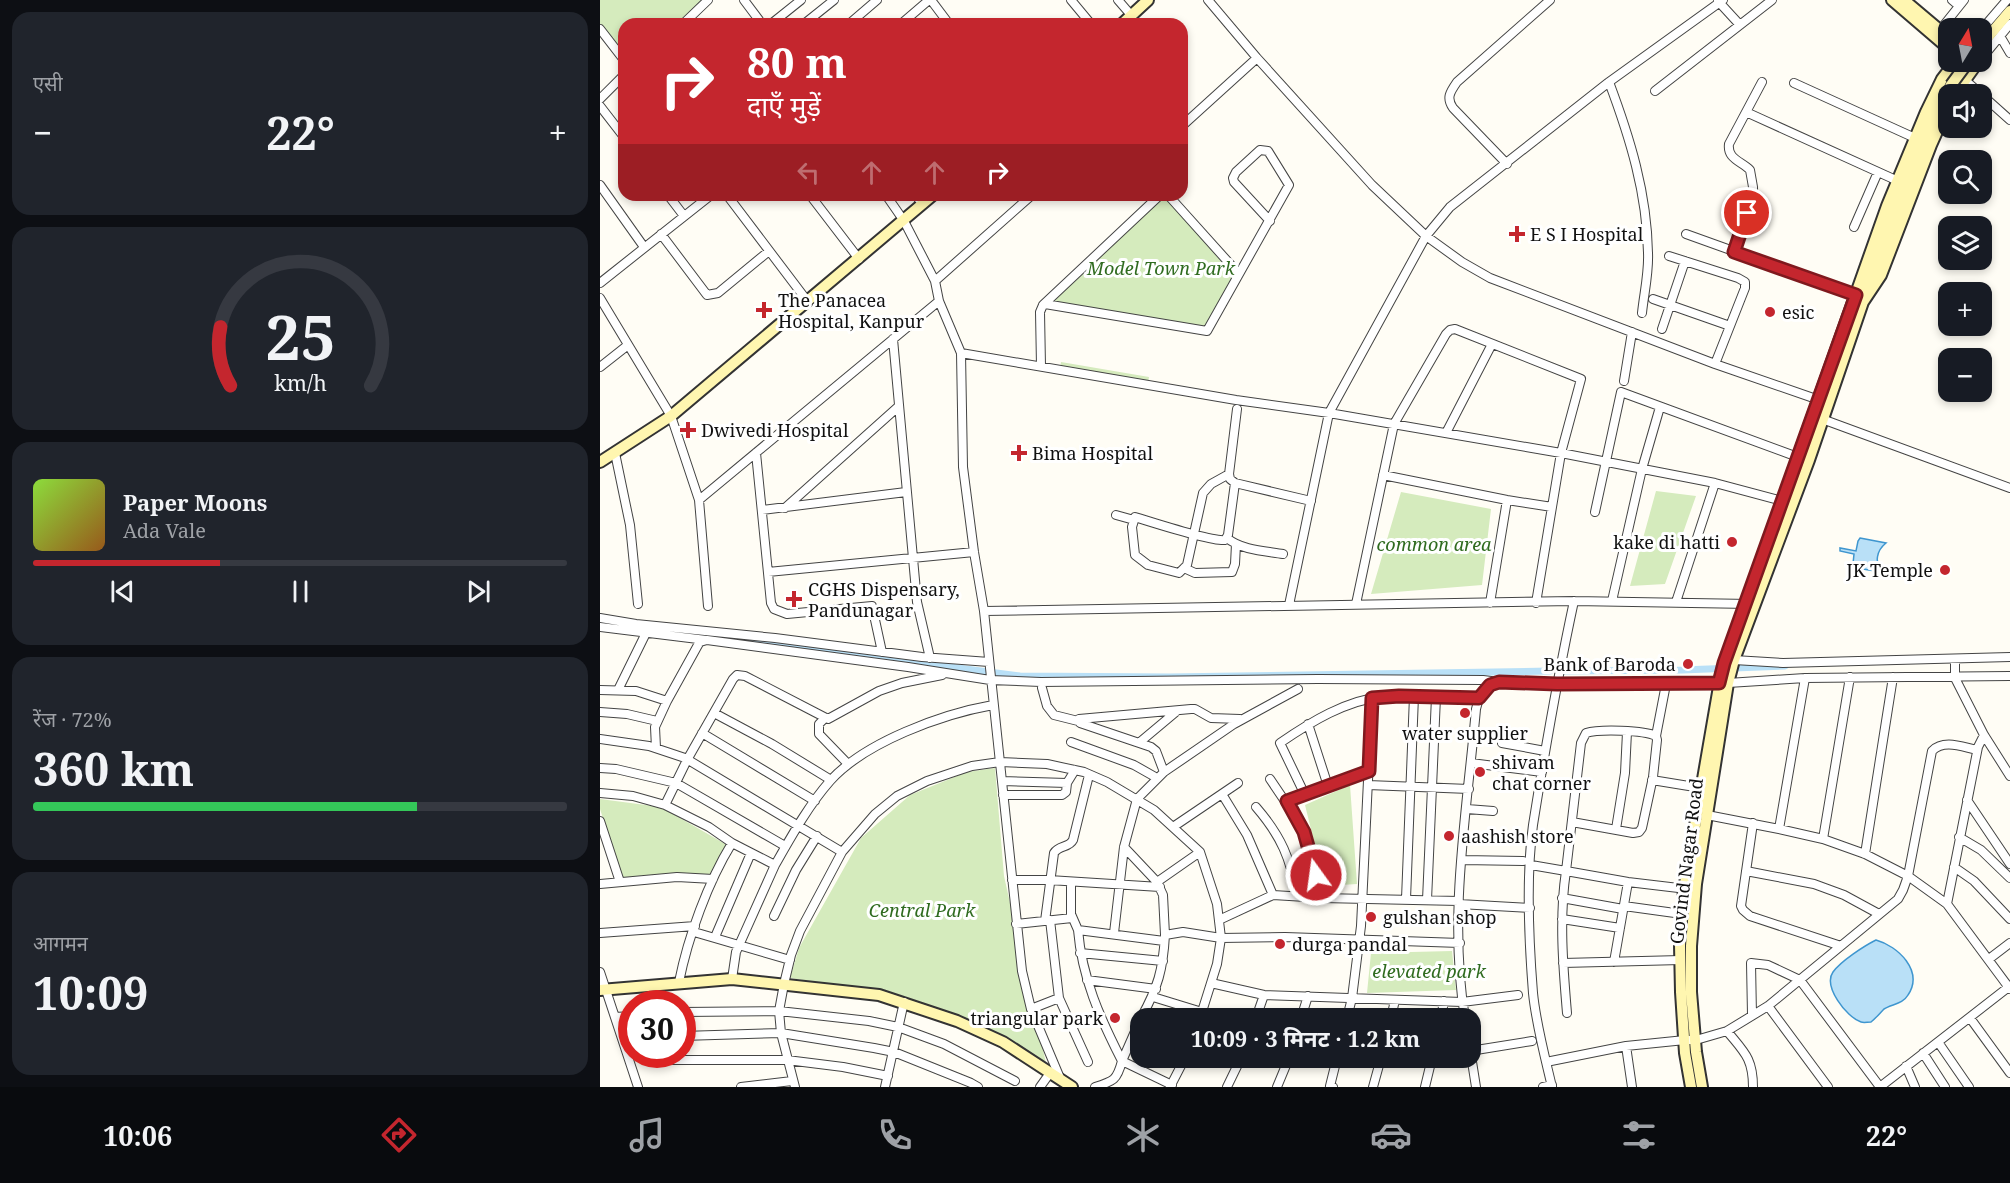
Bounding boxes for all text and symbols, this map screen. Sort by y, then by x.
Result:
north arrow [1938,18,1992,72]
map controls [1938,18,1992,402]
text: 80 m [747,33,847,90]
icon: right [648,42,726,120]
text: एसी [33,70,63,97]
button: sound [1938,84,1992,138]
text: दाएँ मुड़ें [747,87,821,124]
text: 22° [266,102,335,163]
text: − [33,110,52,155]
text: + [549,110,567,155]
button: search [1938,150,1992,204]
icon: left [792,156,825,189]
icon: ahead [855,156,888,189]
icon: ahead [918,156,951,189]
icon: right [981,156,1014,189]
pin [1721,187,1772,238]
icon: arrive [1730,196,1763,229]
button: layers [1938,216,1992,270]
place label: E S I Hospital [1530,222,1644,246]
marker: E S I Hospital [1508,225,1526,243]
park label: Model Town Park [1086,256,1236,280]
button: + [1938,282,1992,336]
place label: The Panacea Hospital, Kanpur [778,288,925,333]
text: 25 [265,293,335,378]
place label: esic [1782,300,1815,324]
marker: The Panacea Hospital, Kanpur [755,301,773,319]
marker: esic [1763,305,1777,319]
button: − [1938,348,1992,402]
text: km/h [274,368,327,397]
place label: Dwivedi Hospital [701,418,849,442]
marker: Dwivedi Hospital [679,421,697,439]
place label: Bima Hospital [1032,441,1153,465]
marker: Bima Hospital [1010,444,1028,462]
text: Paper Moons [123,487,267,517]
text: Ada Vale [123,517,206,544]
place label: kake di hatti [1613,530,1720,554]
park label: common area [1377,532,1492,556]
marker: kake di hatti [1725,535,1739,549]
place label: JK Temple [1845,558,1933,582]
marker: JK Temple [1938,563,1952,577]
icon: previous [106,575,139,608]
icon: pause [284,575,317,608]
icon: next [462,575,495,608]
place label: CGHS Dispensary, Pandunagar [808,577,960,622]
marker: CGHS Dispensary, Pandunagar [785,590,803,608]
place label: Bank of Baroda [1544,652,1676,676]
marker: Bank of Baroda [1681,657,1695,671]
text: रेंज · 72% [33,706,112,733]
marker: water supplier [1458,706,1472,720]
place label: water supplier [1402,721,1528,745]
text: 360 km [33,738,194,799]
place label: shivam chat corner [1492,750,1591,795]
marker: shivam chat corner [1473,765,1487,779]
street label: Govind Nagar Road [1664,777,1708,945]
place label: aashish store [1461,824,1574,848]
marker: aashish store [1442,829,1456,843]
position arrow [1284,843,1348,907]
park label: Central Park [869,898,976,922]
place label: gulshan shop [1383,905,1497,929]
marker: gulshan shop [1364,910,1378,924]
text: आगमन [33,930,88,957]
place label: durga pandal [1292,932,1407,956]
marker: durga pandal [1273,937,1287,951]
park label: elevated park [1372,959,1486,983]
text: 10:09 [33,962,148,1023]
speed limit sign: 30 [618,990,696,1068]
place label: triangular park [971,1006,1103,1030]
marker: triangular park [1108,1011,1122,1025]
text: 10:09 · 3 मिनट · 1.2 km [1191,1023,1420,1053]
icon: directions [378,1114,420,1156]
icon: music [626,1114,668,1156]
icon: phone [874,1114,916,1156]
icon: climate [1122,1114,1164,1156]
icon: car [1370,1114,1412,1156]
icon: filters [1618,1114,1660,1156]
text: 10:06 [103,1117,172,1154]
text: 22° [1866,1117,1907,1154]

